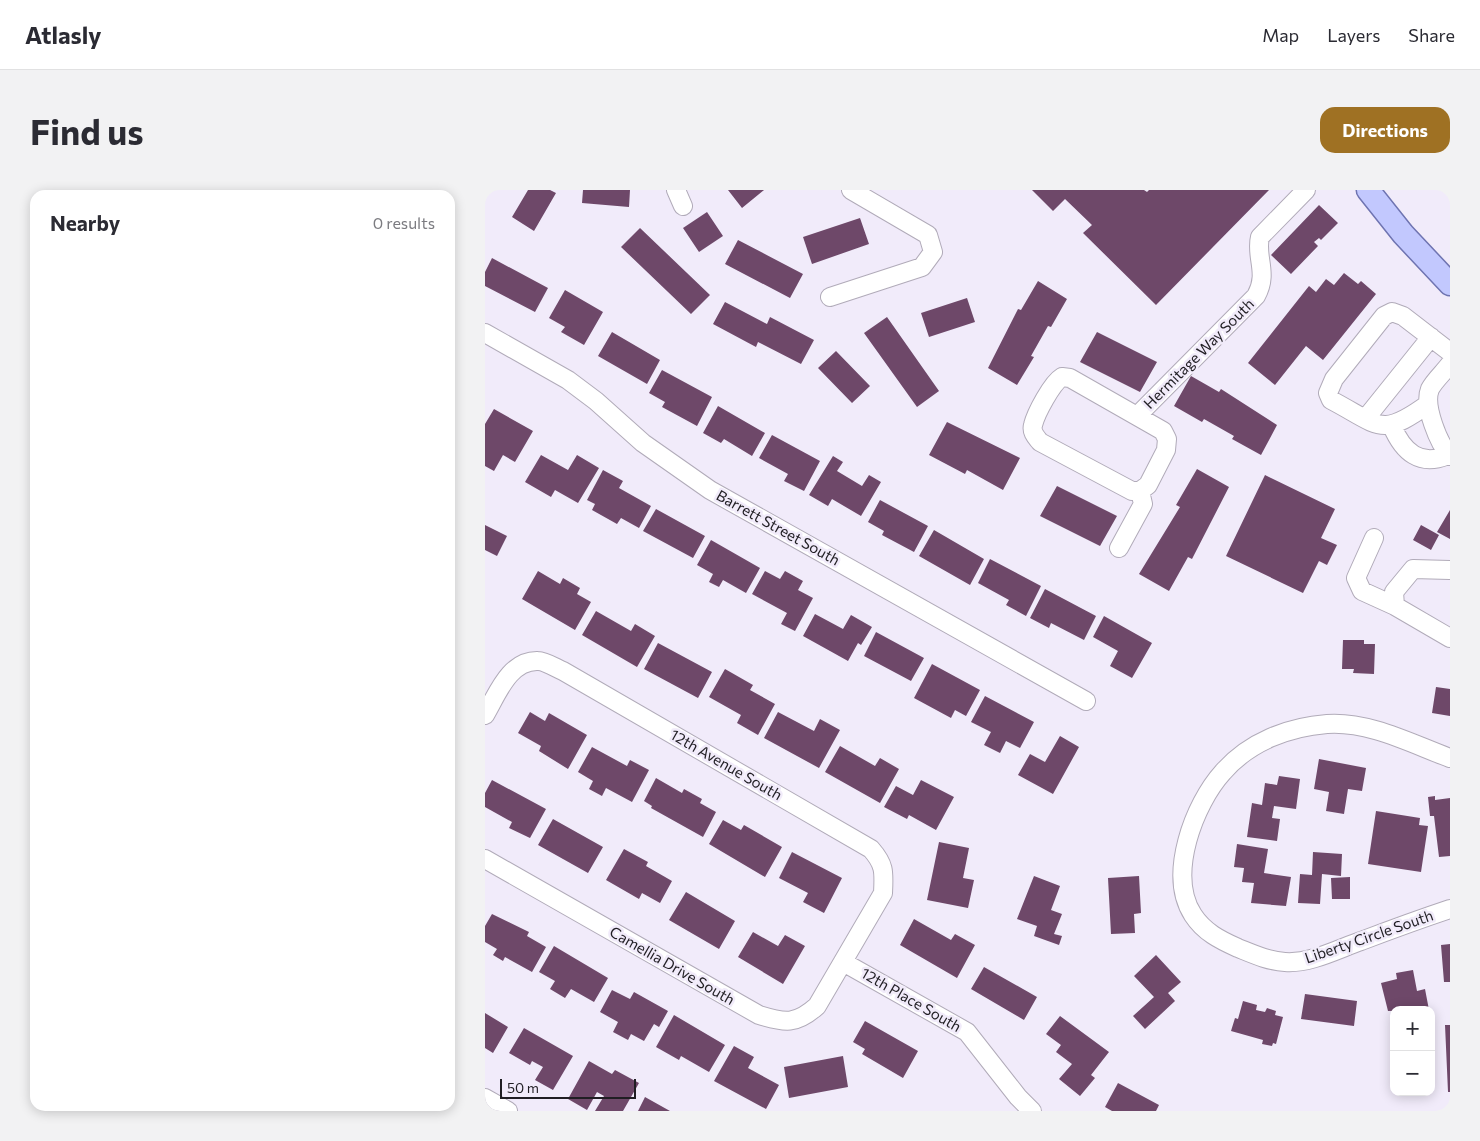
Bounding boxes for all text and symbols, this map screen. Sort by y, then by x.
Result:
text: Atlasly [25,20,102,49]
text: Map [1262,24,1299,46]
text: Layers [1327,24,1380,46]
text: Share [1408,24,1455,46]
button: Directions [1320,107,1450,153]
text: Find us [30,109,144,152]
text: Nearby [50,210,120,235]
text: 0 results [373,213,435,232]
street label: Hermitage Way South [1139,294,1257,412]
street label: Barrett Street South [714,486,843,569]
street label: 12th Avenue South [667,725,786,803]
street label: Liberty Circle South [1302,906,1435,967]
street label: Camellia Drive South [607,922,738,1008]
street label: 12th Place South [858,963,965,1035]
map controls [1390,1006,1435,1096]
button: + [1390,1006,1435,1051]
button: − [1390,1051,1435,1096]
scale bar [500,1076,636,1099]
text: 50 m [507,1079,539,1096]

